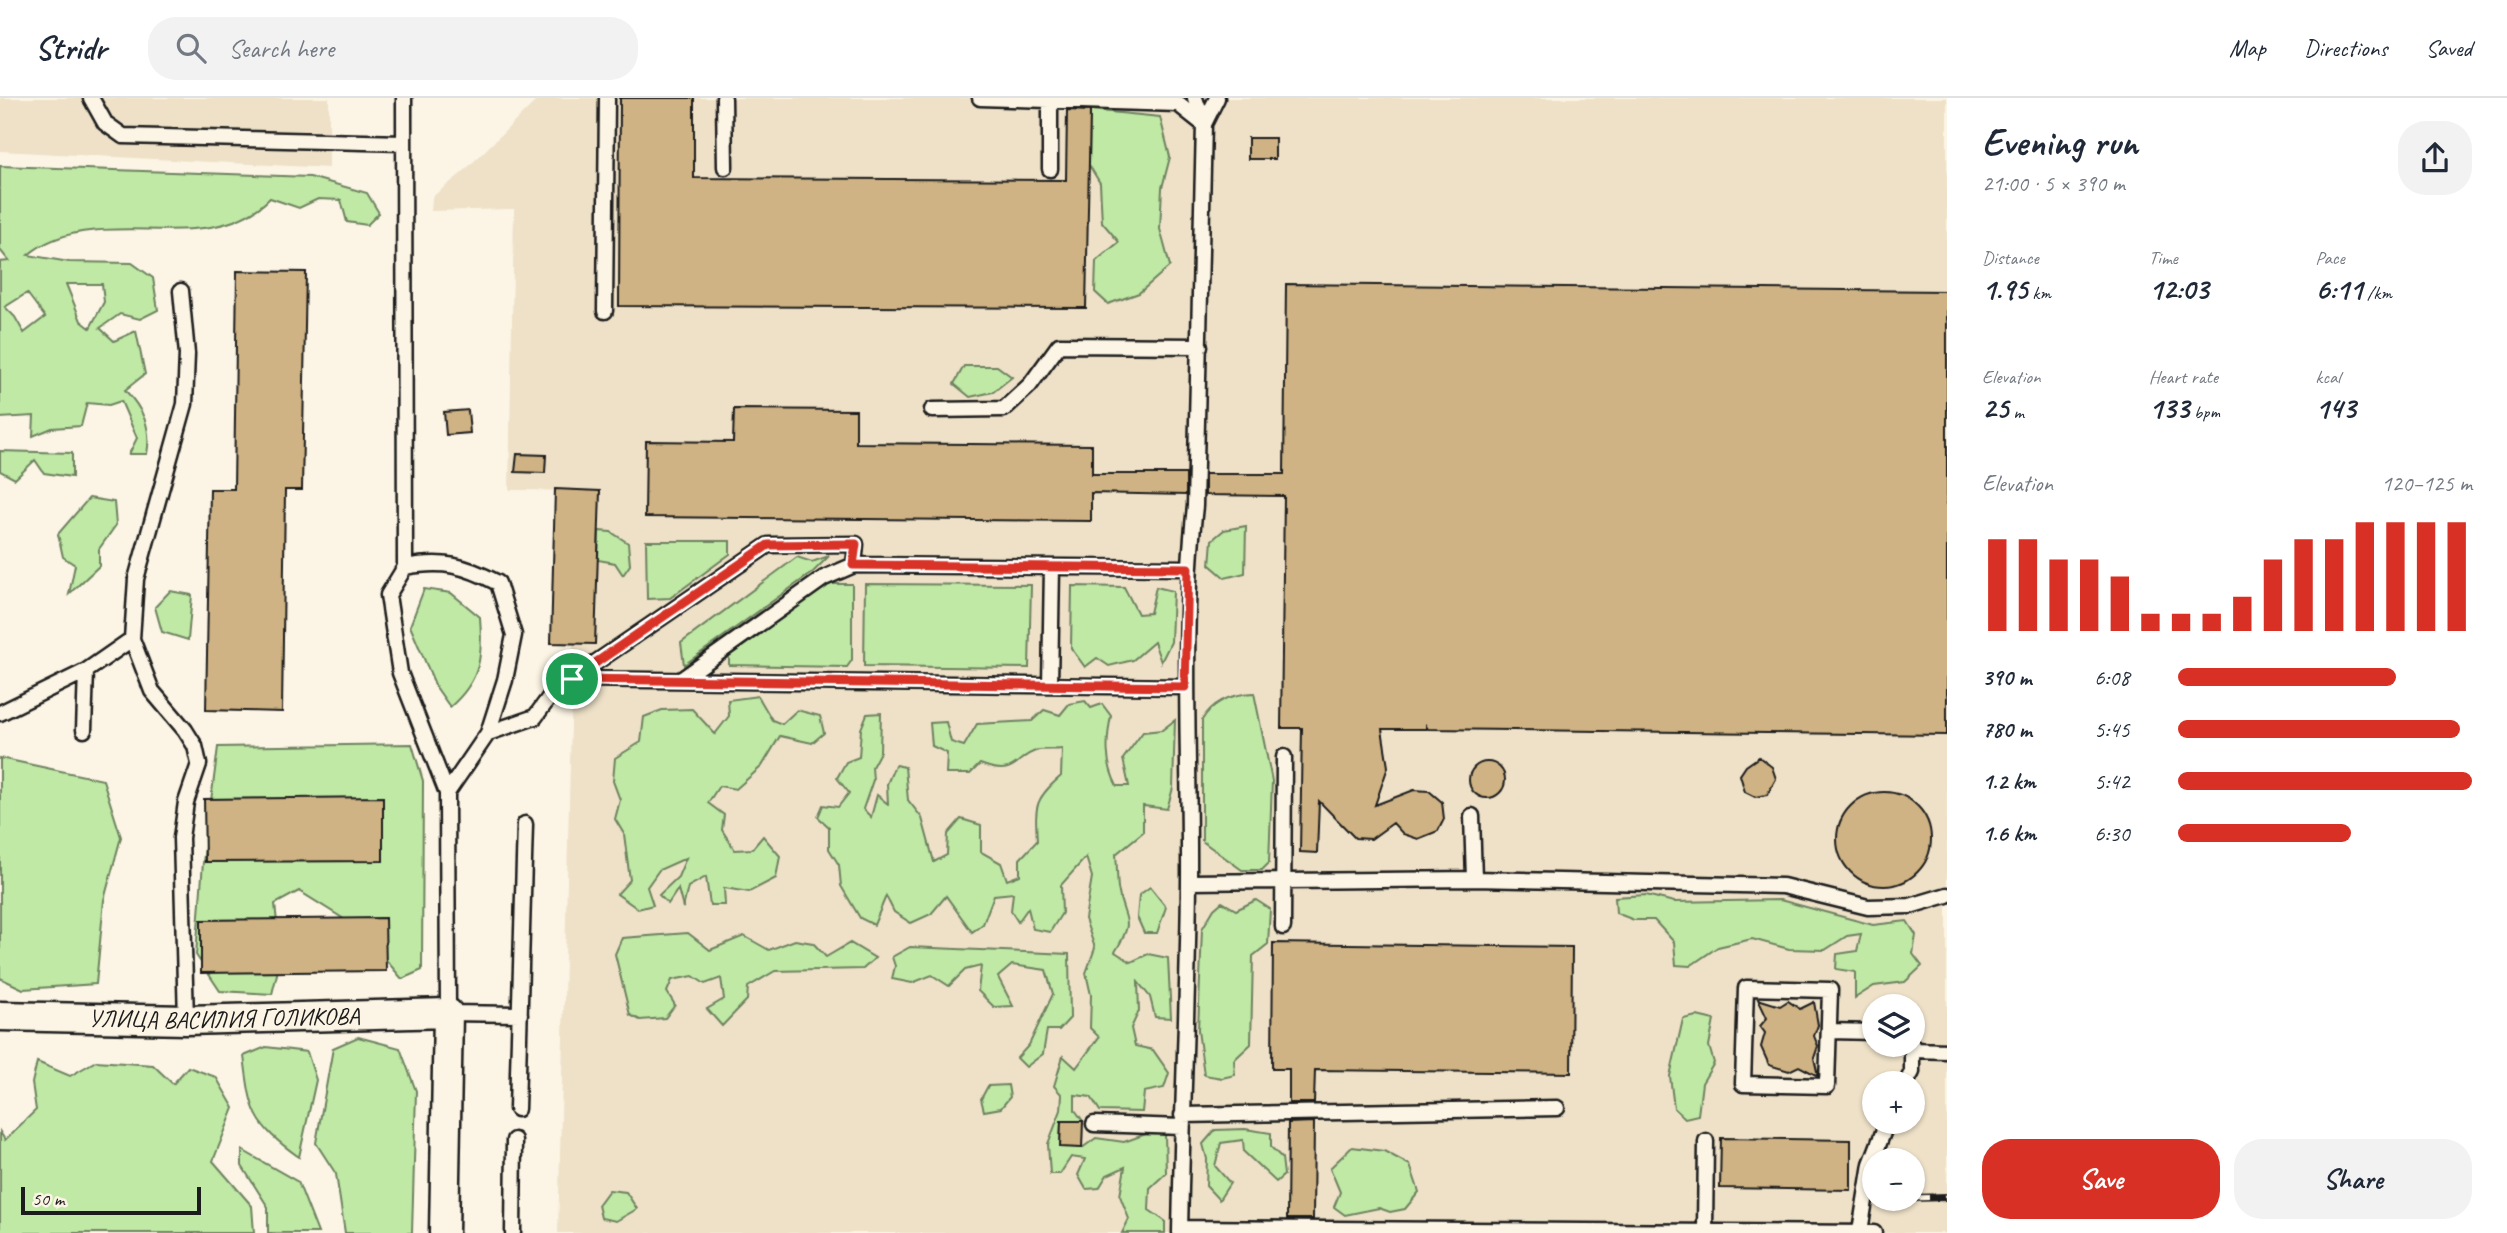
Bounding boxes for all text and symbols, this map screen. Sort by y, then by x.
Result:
search box [148,17,638,80]
text: Stridr [35,27,106,69]
icon: search [172,29,210,67]
text: Search here [228,32,334,65]
text: Map [2229,33,2266,63]
text: Directions [2304,33,2387,63]
text: Saved [2425,33,2472,63]
text: Evening run [1982,119,2138,166]
button: share [2398,121,2472,195]
text: 21:00 · 5 × 390 m [1982,169,2125,198]
text: Distance [1982,246,2039,270]
text: Time [2149,246,2178,270]
text: Pace [2315,246,2345,270]
text: 1.95 [1982,270,2028,308]
text: 12:03 [2149,270,2209,308]
text: 6:11 [2315,270,2362,308]
text: km [2028,281,2051,305]
text: /km [2362,281,2392,305]
text: Elevation [1982,365,2040,389]
text: Heart rate [2149,365,2218,389]
text: kcal [2315,365,2340,389]
text: 25 [1982,389,2009,427]
text: 133 [2149,389,2189,427]
text: 143 [2315,389,2356,427]
text: m [2009,400,2024,424]
text: bpm [2189,400,2220,424]
text: Elevation [1982,469,2053,498]
text: 120–125 m [2381,469,2472,498]
pin [542,649,602,709]
icon: arrive [553,660,591,698]
text: 390 m [1982,663,2031,692]
text: 6:08 [2094,663,2130,692]
text: 780 m [1982,715,2032,744]
text: 5:45 [2094,715,2130,744]
text: 1.2 km [1982,767,2036,796]
text: 5:42 [2094,767,2130,796]
text: 1.6 km [1982,819,2036,848]
text: 6:30 [2094,819,2130,848]
map controls [1862,994,1925,1211]
button: layers [1862,994,1925,1057]
street label: УЛИЦА ВАСИЛИЯ ГОЛИКОВА [88,1000,361,1035]
button: + [1862,1071,1925,1134]
button: Save [1982,1139,2220,1219]
button: Share [2234,1139,2472,1219]
button: − [1862,1148,1925,1211]
scale bar [21,1184,201,1216]
text: 50 m [32,1187,64,1211]

